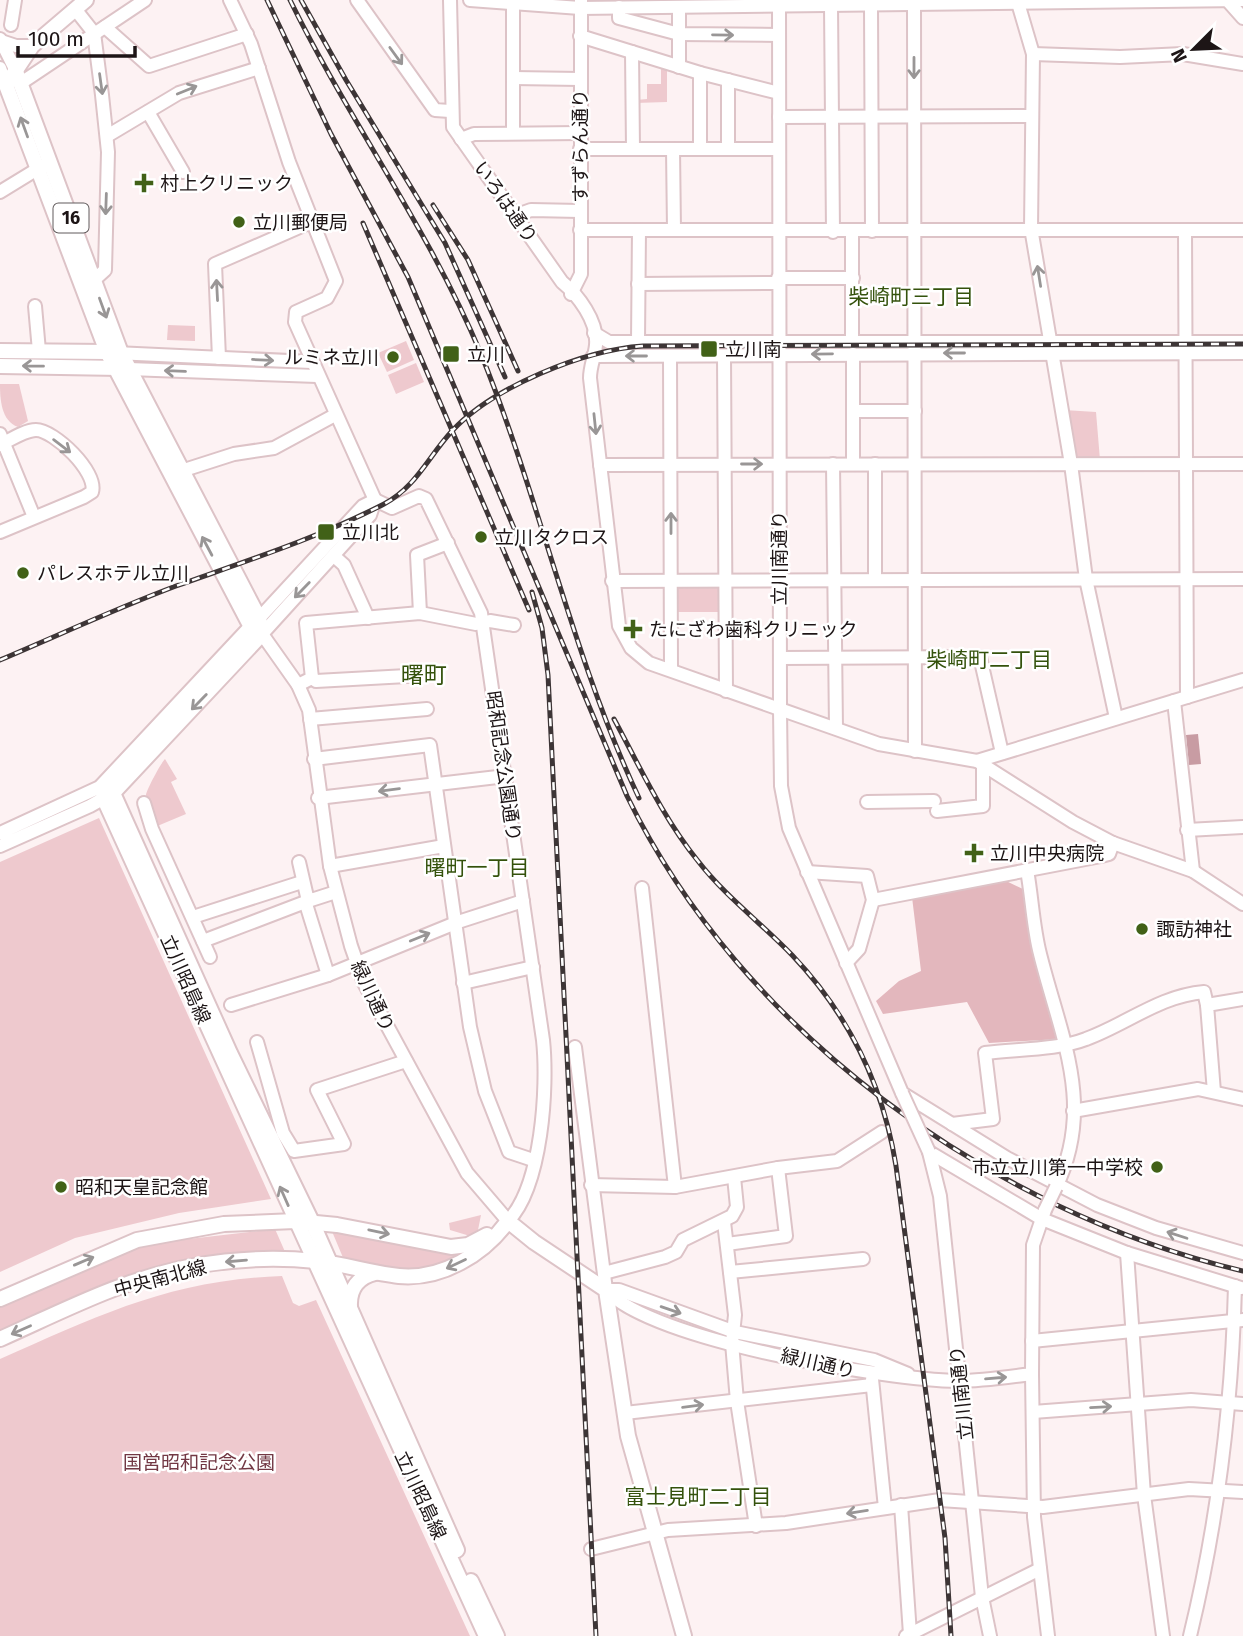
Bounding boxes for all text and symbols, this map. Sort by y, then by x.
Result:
scale bar [18,14,135,58]
north arrow [1159,14,1229,84]
text: 100 m [28,26,84,52]
one-way arrow [711,28,734,41]
text: N [1166,45,1192,66]
one-way arrow [389,46,404,65]
one-way arrow [907,56,921,79]
one-way arrow [94,73,107,95]
one-way arrow [176,83,198,96]
street label: すずらん通り [569,89,592,203]
one-way arrow [17,117,29,139]
street label: いろは通り [469,157,542,248]
place label: 村上クリニック [160,172,293,195]
marker: 村上クリニック [134,173,154,193]
one-way arrow [100,192,113,215]
road number: 16 [54,204,88,232]
place label: 立川郵便局 [253,211,348,234]
marker: 立川郵便局 [231,214,247,230]
one-way arrow [1032,265,1045,288]
one-way arrow [210,279,223,302]
district label: 柴崎町三丁目 [848,284,974,310]
one-way arrow [98,296,110,318]
place label: 立川南 [725,338,782,361]
marker: 立川南 [699,339,719,359]
place label: 立川 [467,343,505,366]
marker: 立川 [441,344,461,364]
place label: ルミネ立川 [284,346,379,369]
one-way arrow [943,346,966,360]
one-way arrow [810,347,833,361]
marker: ルミネ立川 [385,349,401,365]
one-way arrow [625,349,648,363]
one-way arrow [251,354,274,367]
one-way arrow [22,360,45,373]
one-way arrow [164,364,187,377]
one-way arrow [589,412,602,435]
one-way arrow [52,439,71,453]
one-way arrow [740,457,763,471]
street label: 立川南通り [768,510,791,606]
one-way arrow [664,511,678,534]
place label: 立川北 [342,521,399,544]
marker: 立川北 [316,522,336,542]
place label: 立川タクロス [495,526,609,549]
marker: 立川タクロス [473,529,489,545]
one-way arrow [200,536,213,557]
place label: パレスホテル立川 [37,562,189,585]
marker: パレスホテル立川 [15,565,31,581]
one-way arrow [293,582,310,599]
place label: たにざわ歯科クリニック [649,618,858,641]
marker: たにざわ歯科クリニック [623,619,643,639]
district label: 柴崎町二丁目 [926,647,1052,673]
district label: 曙町 [401,661,447,689]
street label: 昭和記念公園通り [482,689,525,843]
one-way arrow [191,693,208,710]
one-way arrow [379,784,401,797]
place label: 立川中央病院 [990,842,1104,865]
marker: 立川中央病院 [964,843,984,863]
district label: 曙町一丁目 [425,855,530,881]
place label: 諏訪神社 [1156,918,1232,941]
marker: 諏訪神社 [1134,921,1150,937]
one-way arrow [409,930,430,943]
street label: 立川昭島線 [156,931,215,1027]
street label: 緑川通り [346,957,399,1036]
place label: 市立立川第一中学校 [972,1156,1143,1179]
marker: 市立立川第一中学校 [1149,1159,1165,1175]
place label: 昭和天皇記念館 [75,1176,208,1199]
marker: 昭和天皇記念館 [53,1179,69,1195]
one-way arrow [277,1185,290,1207]
one-way arrow [367,1226,390,1240]
one-way arrow [1167,1227,1189,1240]
one-way arrow [73,1254,95,1267]
street label: 中央南北線 [111,1255,209,1302]
one-way arrow [226,1255,248,1268]
one-way arrow [446,1258,467,1271]
one-way arrow [659,1305,681,1317]
one-way arrow [11,1324,32,1337]
street label: 緑川通り [778,1344,858,1383]
street label: 立川南通り [945,1344,978,1441]
one-way arrow [984,1371,1007,1384]
one-way arrow [681,1399,704,1412]
one-way arrow [1089,1401,1112,1414]
street label: 立川昭島線 [390,1447,451,1543]
park label: 国営昭和記念公園 [123,1451,275,1474]
district label: 富士見町二丁目 [625,1484,772,1510]
one-way arrow [846,1506,869,1519]

